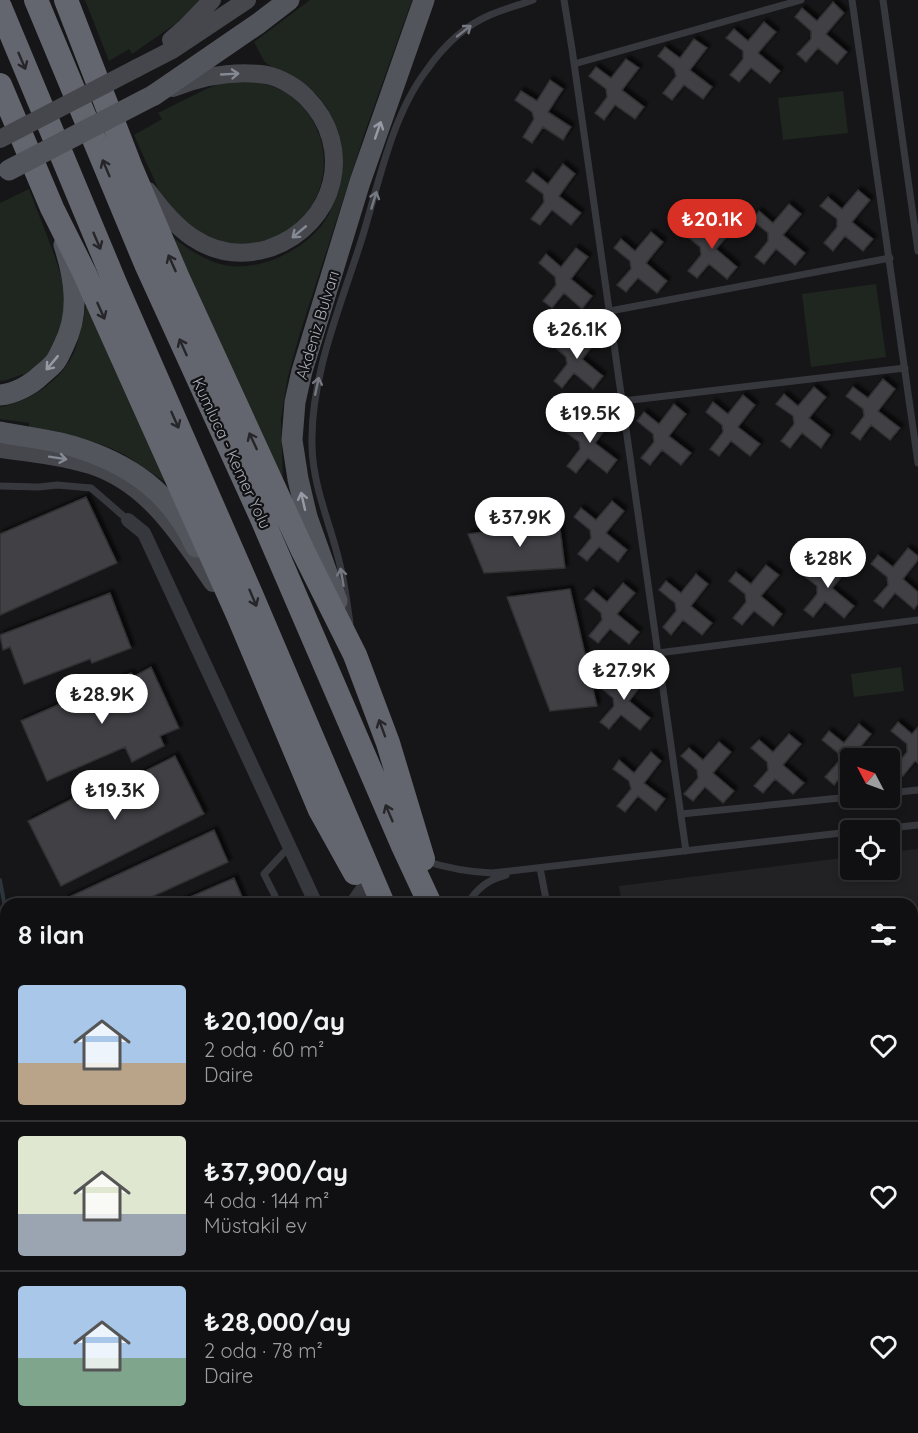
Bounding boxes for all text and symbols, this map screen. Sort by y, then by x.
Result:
one-way arrow [456,25,472,38]
one-way arrow [17,51,29,69]
one-way arrow [220,68,240,79]
one-way arrow [373,121,384,140]
one-way arrow [100,159,111,177]
one-way arrow [369,191,380,210]
pin: ₺20.1K [663,199,761,250]
text: ₺20.1K [681,206,743,231]
one-way arrow [291,226,307,239]
one-way arrow [92,231,103,249]
one-way arrow [165,255,177,273]
street label: Akdeniz Bulvarı [291,268,343,382]
one-way arrow [96,301,107,320]
pin: ₺26.1K [528,309,626,360]
text: ₺26.1K [547,316,607,341]
one-way arrow [177,338,189,356]
one-way arrow [46,354,60,370]
street label: Kumluca - Kemer Yolu [188,374,276,532]
one-way arrow [312,377,323,397]
pin: ₺19.5K [541,393,639,444]
text: ₺19.5K [560,400,620,425]
one-way arrow [170,410,181,428]
one-way arrow [246,432,258,450]
one-way arrow [47,452,67,463]
one-way arrow [297,491,309,510]
pin: ₺37.9K [471,497,569,548]
text: ₺37.9K [489,504,551,529]
pin: ₺28K [792,538,864,589]
text: ₺28K [804,545,852,570]
one-way arrow [337,568,348,587]
one-way arrow [248,589,259,607]
pin: ₺27.9K [575,650,673,701]
text: ₺27.9K [592,657,656,682]
pin: ₺28.9K [53,674,151,725]
text: ₺28.9K [70,681,134,706]
one-way arrow [376,719,387,738]
north arrow [840,748,900,808]
map controls [840,748,900,880]
pin: ₺19.3K [66,770,164,821]
text: ₺19.3K [85,777,145,802]
one-way arrow [383,804,394,822]
button: locate [840,820,900,880]
text: 8 ilan [18,918,85,951]
icon: filters [867,918,900,951]
text: ₺20,100/ay [204,1004,345,1037]
icon: home [66,1009,138,1081]
icon: heart [867,1029,900,1062]
text: 2 oda · 60 m² [204,1037,324,1062]
text: Daire [204,1062,253,1087]
text: ₺37,900/ay [204,1155,348,1188]
icon: home [66,1160,138,1232]
icon: heart [867,1180,900,1213]
text: 4 oda · 144 m² [204,1188,329,1213]
text: Müstakil ev [204,1213,307,1238]
text: ₺28,000/ay [204,1305,351,1338]
icon: home [66,1310,138,1382]
icon: heart [867,1330,900,1363]
text: 2 oda · 78 m² [204,1338,323,1363]
text: Daire [204,1363,253,1388]

